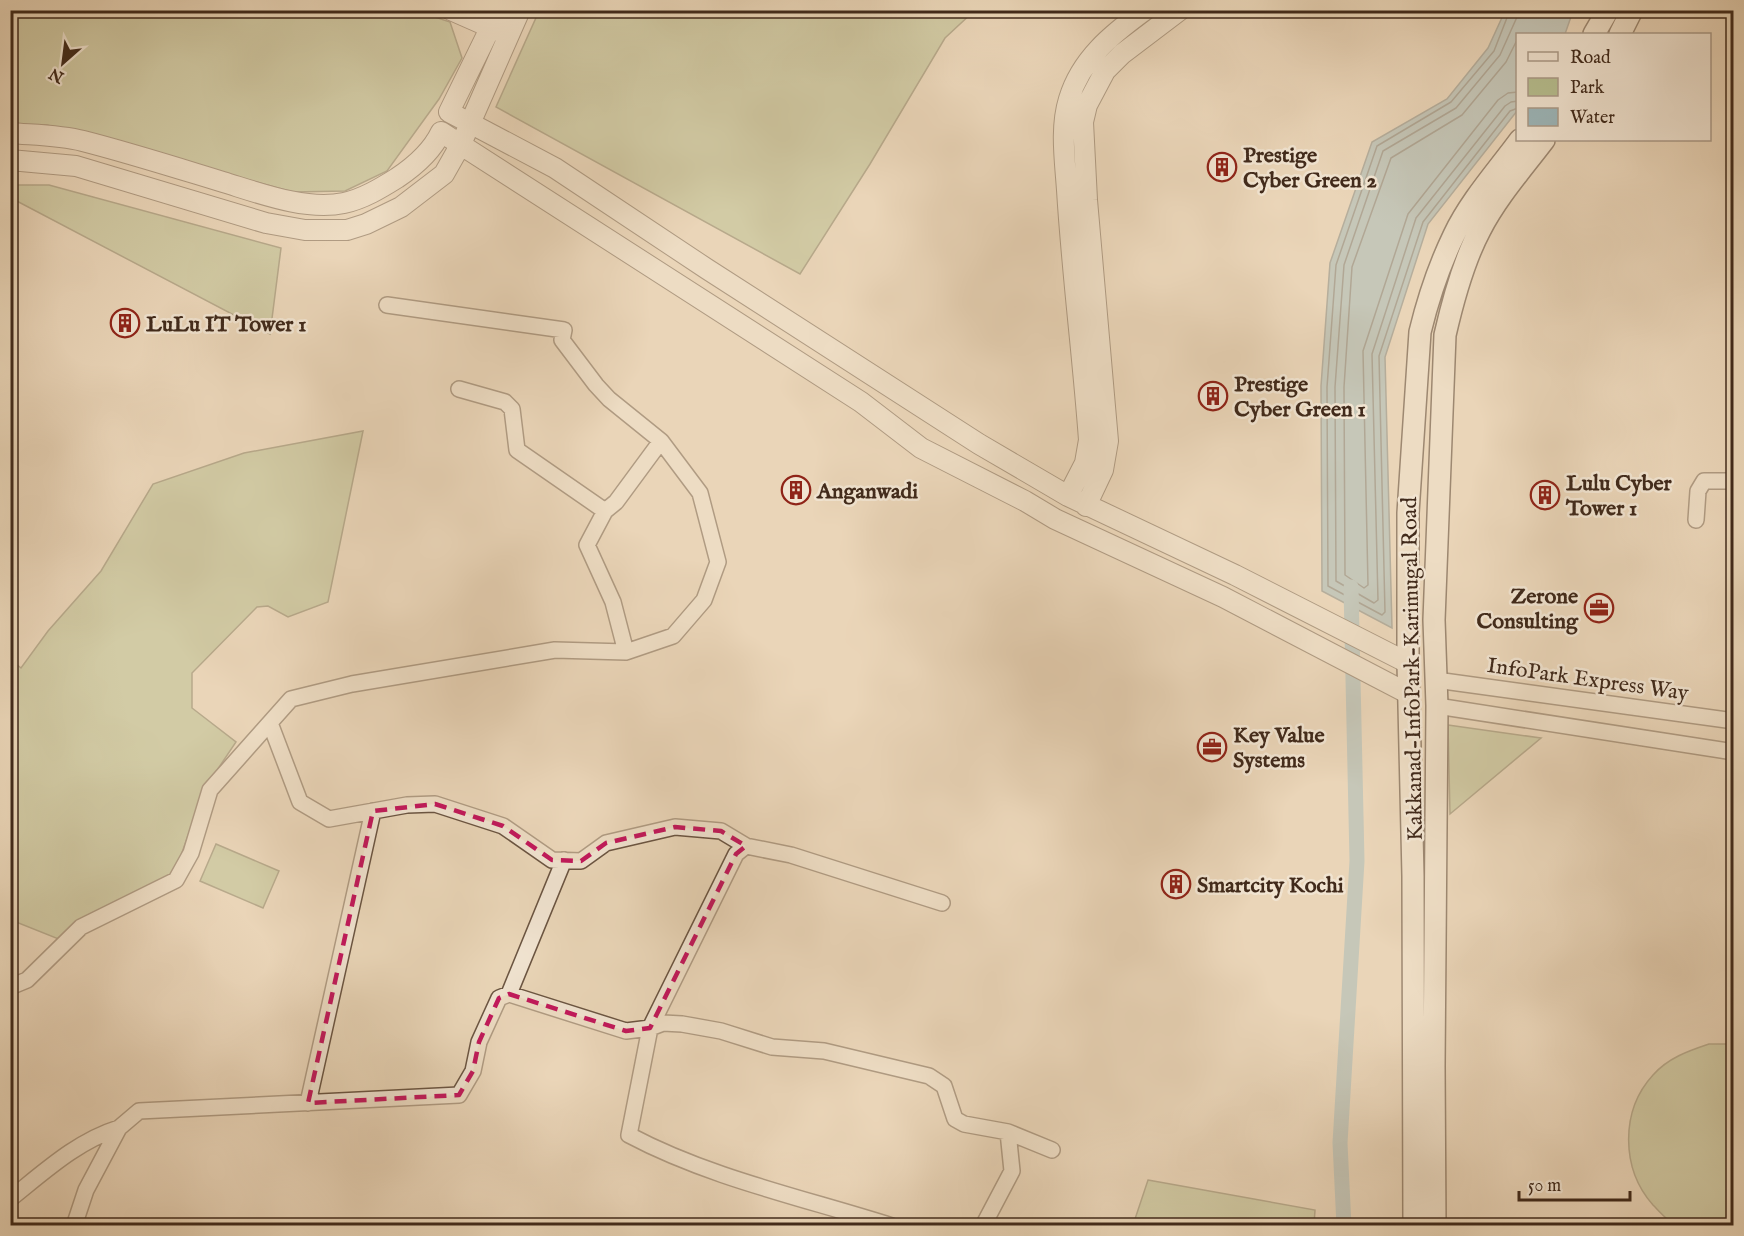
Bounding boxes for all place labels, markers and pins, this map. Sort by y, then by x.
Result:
place label: Prestige Cyber Green 2 [1243,142,1377,195]
building icon: Prestige Cyber Green 2 [1206,151,1238,183]
building icon: LuLu IT Tower 1 [109,307,141,339]
place label: LuLu IT Tower 1 [146,311,306,339]
place label: Prestige Cyber Green 1 [1234,371,1366,424]
building icon: Prestige Cyber Green 1 [1197,380,1229,412]
place label: Lulu Cyber Tower 1 [1565,470,1673,523]
building icon: Anganwadi [780,474,812,506]
place label: Anganwadi [816,478,918,506]
building icon: Lulu Cyber Tower 1 [1529,479,1561,511]
place label: Zerone Consulting [1477,583,1579,636]
office icon: Zerone Consulting [1583,592,1615,624]
place label: Key Value Systems [1233,722,1325,775]
office icon: Key Value Systems [1196,731,1228,763]
building icon: Smartcity Kochi [1160,868,1192,900]
place label: Smartcity Kochi [1197,872,1344,900]

